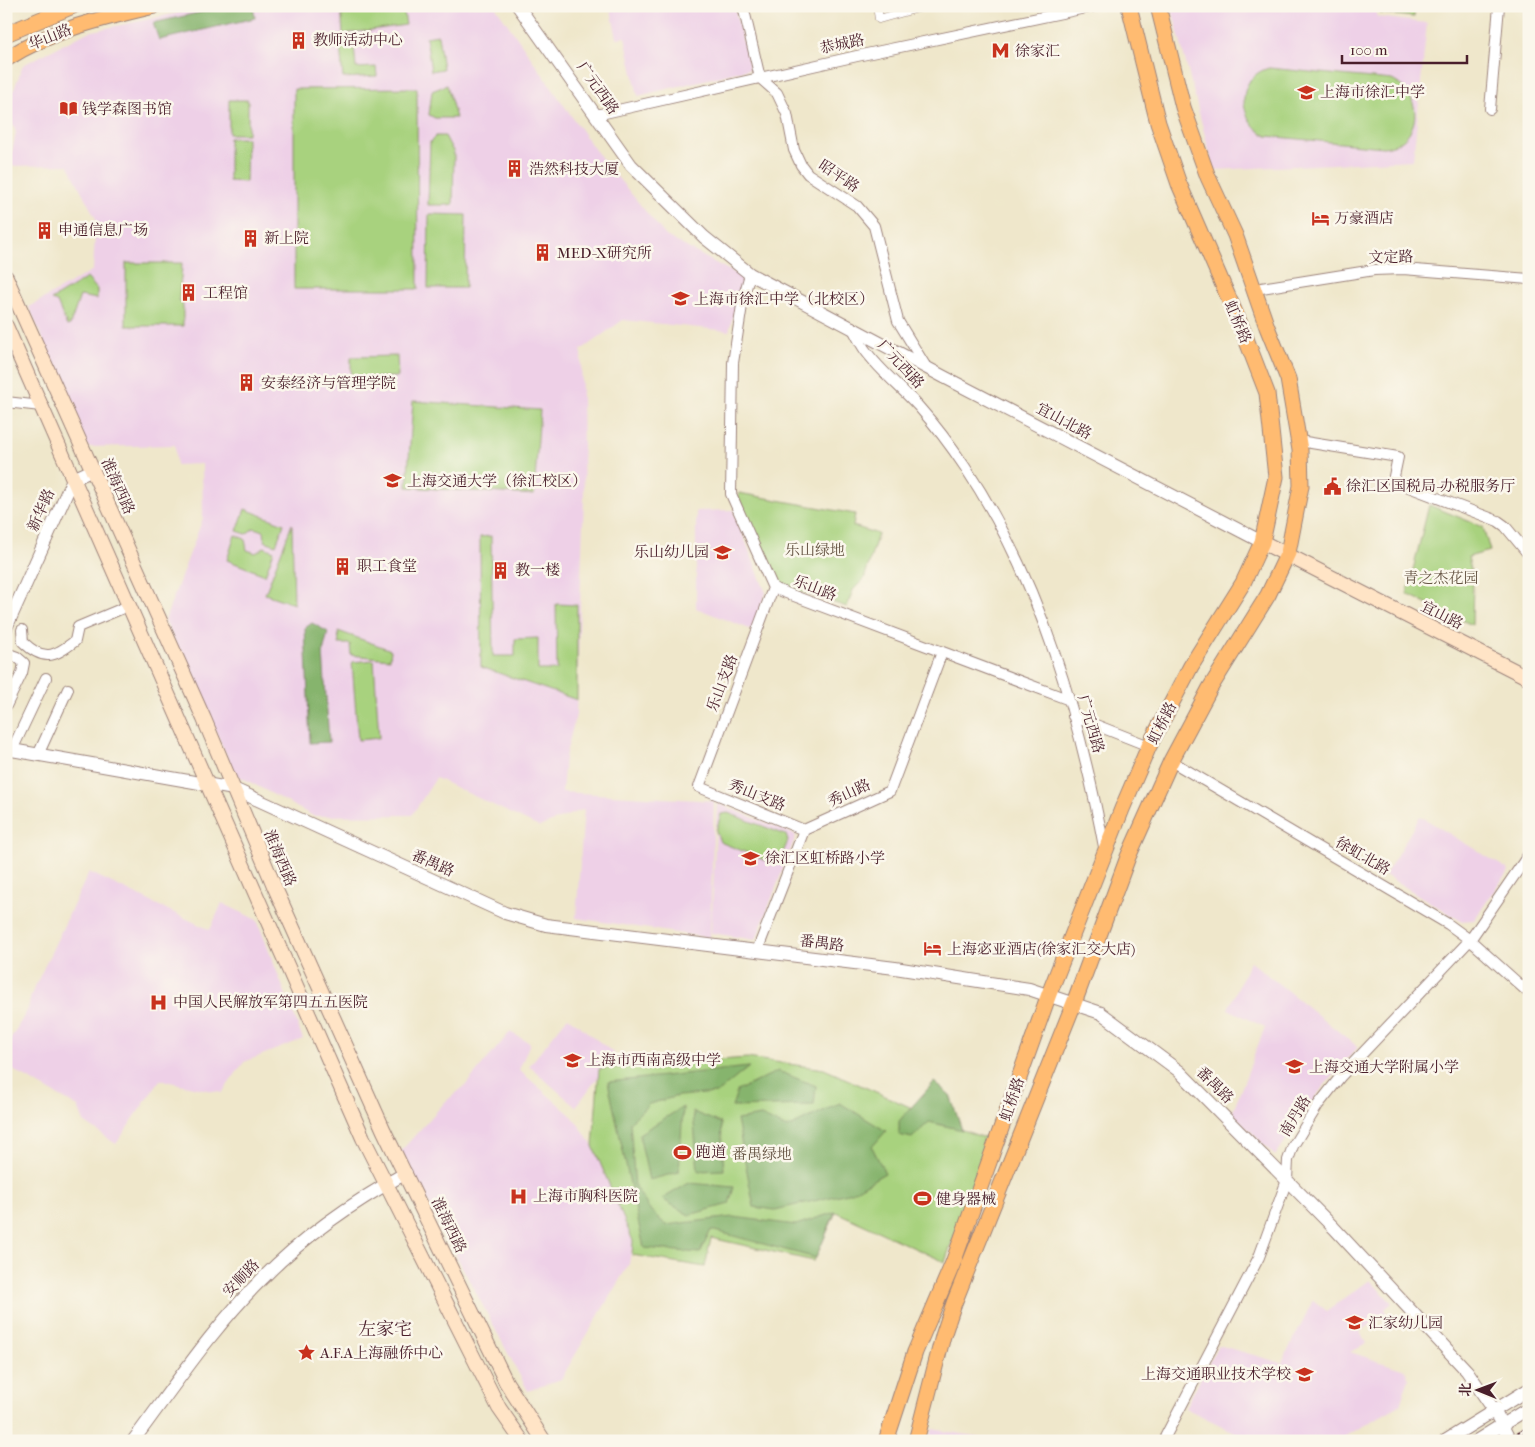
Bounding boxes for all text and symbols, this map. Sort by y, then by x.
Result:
street label: 华山路 [26,20,74,54]
building icon: 教师活动中心 [289,30,309,50]
place label: 教师活动中心 [313,31,403,49]
street label: 恭城路 [818,31,866,57]
scale bar [1342,32,1468,64]
metro station icon: 徐家汇 [991,41,1011,61]
text: 100 m [1350,41,1388,59]
place label: 徐家汇 [1015,42,1060,60]
street label: 广元西路 [573,58,623,118]
school or university icon: 上海市徐汇中学 [1296,82,1316,102]
place label: 上海市徐汇中学 [1320,83,1425,101]
library icon: 钱学森图书馆 [58,99,78,119]
place label: 钱学森图书馆 [82,100,172,118]
street label: 昭平路 [815,156,863,196]
building icon: 浩然科技大厦 [505,159,525,179]
place label: 浩然科技大厦 [529,160,619,178]
hotel icon: 万豪酒店 [1310,208,1330,228]
place label: 万豪酒店 [1334,209,1394,227]
building icon: 申通信息广场 [34,220,54,240]
place label: 申通信息广场 [58,221,148,239]
building icon: 新上院 [240,228,260,248]
place label: 新上院 [264,229,309,247]
building icon: MED-X研究所 [533,243,553,263]
place label: MED-X研究所 [557,244,652,262]
street label: 文定路 [1368,248,1414,266]
building icon: 工程馆 [179,283,199,303]
place label: 工程馆 [203,284,248,302]
school or university icon: 上海市徐汇中学（北校区） [670,289,690,309]
place label: 上海市徐汇中学（北校区） [694,290,874,308]
street label: 虹桥路 [1221,298,1255,346]
street label: 广元西路 [874,336,928,392]
building icon: 安泰经济与管理学院 [237,373,257,393]
place label: 安泰经济与管理学院 [261,374,396,392]
street label: 宜山北路 [1033,399,1095,443]
street label: 淮海西路 [98,455,138,517]
school or university icon: 上海交通大学（徐汇校区） [383,471,403,491]
place label: 上海交通大学（徐汇校区） [407,472,587,490]
public building icon: 徐汇区国税局-办税服务厅 [1322,476,1342,496]
place label: 徐汇区国税局-办税服务厅 [1346,477,1515,495]
street label: 新华路 [24,486,58,534]
park label: 乐山绿地 [785,541,845,559]
school or university icon: 乐山幼儿园 [713,542,733,562]
place label: 乐山幼儿园 [634,543,709,561]
building icon: 职工食堂 [333,556,353,576]
place label: 职工食堂 [357,557,417,575]
building icon: 教一楼 [491,560,511,580]
place label: 教一楼 [515,561,560,579]
park label: 青之杰花园 [1403,569,1479,587]
street label: 乐山路 [791,572,839,604]
street label: 宜山路 [1418,597,1466,633]
street label: 乐山支路 [703,652,741,714]
street label: 广元西路 [1074,693,1108,755]
street label: 虹桥路 [1144,699,1180,747]
street label: 秀山支路 [726,775,788,815]
street label: 秀山路 [825,775,873,811]
street label: 淮海西路 [260,827,300,889]
street label: 徐虹北路 [1333,833,1393,879]
street label: 番禺路 [409,846,457,880]
school or university icon: 徐汇区虹桥路小学 [741,848,761,868]
place label: 徐汇区虹桥路小学 [765,849,885,867]
street label: 番禺路 [799,931,845,955]
hotel icon: 上海宓亚酒店(徐家汇交大店) [923,939,943,959]
place label: 上海宓亚酒店(徐家汇交大店) [947,940,1135,958]
hospital icon: 中国人民解放军第四五五医院 [149,992,169,1012]
place label: 中国人民解放军第四五五医院 [173,993,368,1011]
school or university icon: 上海市西南高级中学 [562,1050,582,1070]
place label: 上海市西南高级中学 [586,1051,721,1069]
school or university icon: 上海交通大学附属小学 [1285,1057,1305,1077]
place label: 上海交通大学附属小学 [1309,1058,1459,1076]
street label: 番禺路 [1193,1063,1237,1107]
street label: 虹桥路 [996,1075,1028,1123]
street label: 南丹路 [1276,1092,1314,1140]
sports icon: 跑道 [672,1142,692,1162]
place label: 跑道 [696,1143,726,1161]
park label: 番禺绿地 [732,1145,792,1163]
hospital icon: 上海市胸科医院 [509,1186,529,1206]
place label: 上海市胸科医院 [533,1187,638,1205]
sports icon: 健身器械 [912,1189,932,1209]
place label: 健身器械 [936,1190,996,1208]
street label: 淮海西路 [428,1194,470,1256]
street label: 安顺路 [219,1256,263,1300]
school or university icon: 汇家幼儿园 [1344,1313,1364,1333]
place label: 汇家幼儿园 [1368,1314,1443,1332]
district label: 左家宅 [358,1319,412,1340]
place icon: A.F.A上海融侨中心 [296,1343,316,1363]
place label: A.F.A上海融侨中心 [319,1344,443,1362]
school or university icon: 上海交通职业技术学校 [1295,1364,1315,1384]
north arrow [1452,1364,1502,1414]
place label: 上海交通职业技术学校 [1141,1365,1291,1383]
text: 北 [1457,1383,1474,1397]

